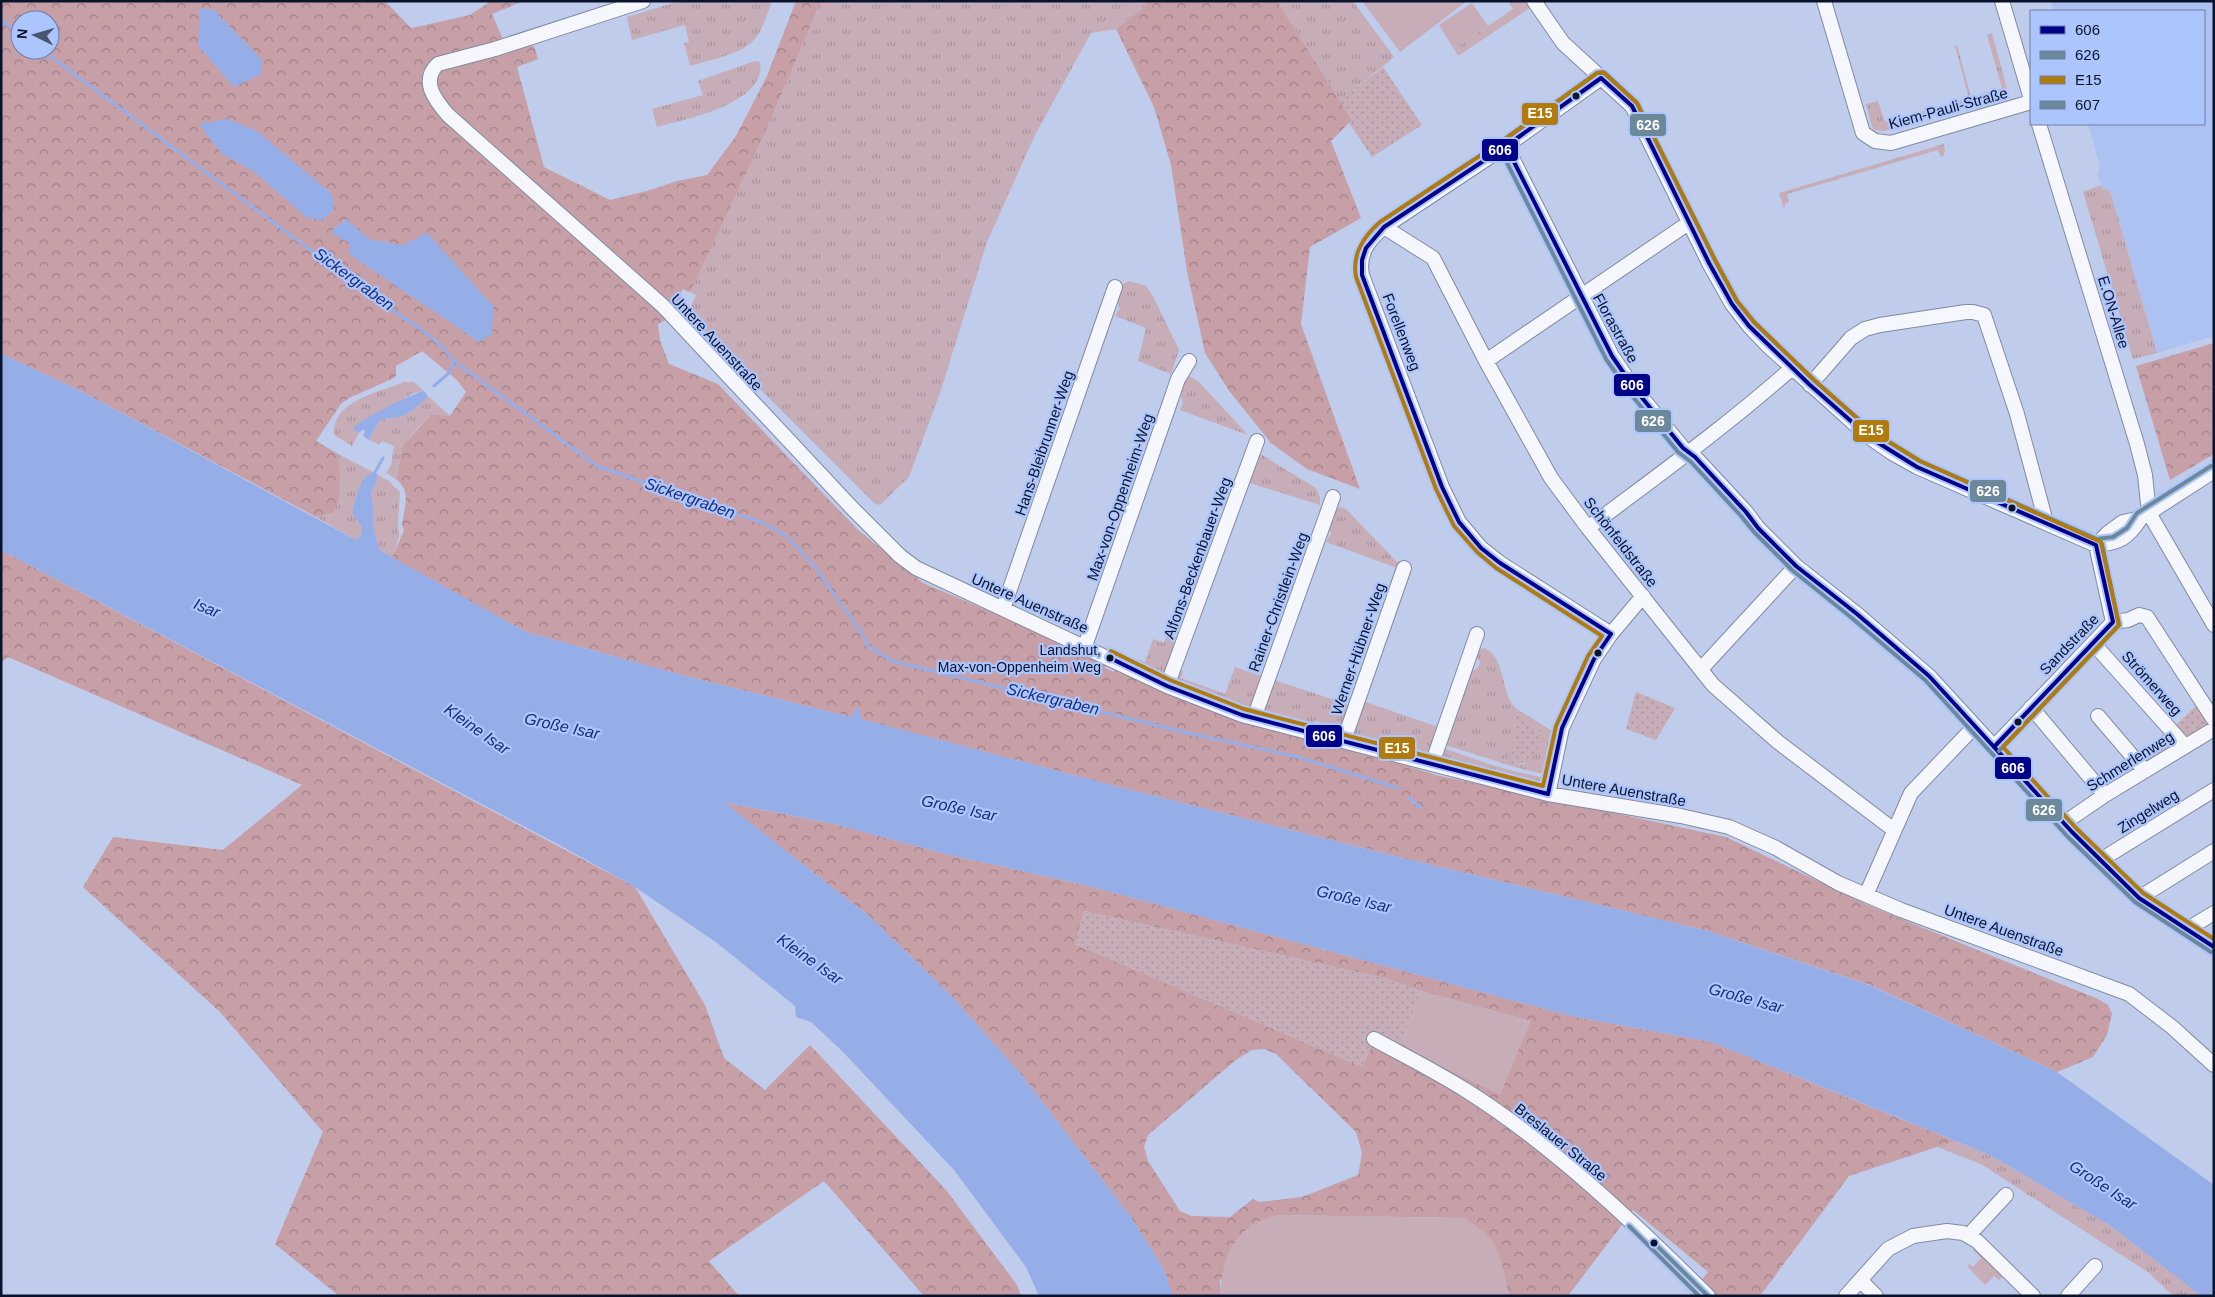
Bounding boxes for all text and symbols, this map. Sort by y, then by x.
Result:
north arrow [10,10,60,60]
legend [2030,10,2205,125]
text: 606 [2075,21,2100,38]
text: N [14,28,30,40]
text: 626 [2075,46,2100,63]
text: E15 [2075,71,2102,88]
street label: Kiem-Pauli-Straße [1887,84,2009,132]
unlabelled marker [1571,91,1581,101]
text: 607 [2075,96,2100,113]
line badge: E15 [1521,102,1559,126]
text: E15 [1528,105,1553,121]
line badge: 626 [1629,113,1667,137]
text: 626 [1636,117,1660,133]
line badge: 606 [1481,138,1519,162]
text: 606 [1488,142,1512,158]
water label: Sickergraben [311,244,397,314]
street label: E.ON-Allee [2095,274,2133,350]
street label: Untere Auenstraße [668,290,766,394]
street label: Florastraße [1590,290,1642,366]
street label: Forellenweg [1379,291,1425,373]
street label: Hans-Bleibrunner-Weg [1011,368,1077,518]
line badge: 606 [1613,373,1651,397]
text: 606 [1620,377,1644,393]
line badge: 626 [1634,409,1672,433]
street label: Max-von-Oppenheim-Weg [1083,411,1157,583]
text: 626 [1641,413,1665,429]
line badge: E15 [1852,419,1890,443]
text: E15 [1859,422,1884,438]
water label: Sickergraben [643,475,737,521]
street label: Alfons-Beckenbauer-Weg [1160,475,1234,641]
line badge: 626 [1969,479,2007,503]
text: 626 [1976,483,2000,499]
street label: Schönfeldstraße [1581,494,1661,590]
unlabelled marker [2007,503,2017,513]
street label: Rainer-Christlein-Weg [1245,530,1311,674]
street label: Untere Auenstraße [969,570,1091,636]
street label: Werner-Hübner-Weg [1327,581,1389,717]
water label: Isar [191,595,223,621]
street label: Sandstraße [2036,610,2102,678]
place label: Landshut, Max-von-Oppenheim Weg [938,642,1101,675]
street label: Strömerweg [2119,647,2185,719]
unlabelled marker [1593,648,1603,658]
marker: Landshut, Max-von-Oppenheim Weg [1105,653,1115,663]
water label: Sickergraben [1005,680,1101,718]
water label: Kleine Isar [441,700,513,758]
water label: Große Isar [523,710,602,742]
unlabelled marker [2013,717,2023,727]
line badge: 606 [1305,724,1343,748]
text: 606 [1312,728,1336,744]
street label: Schmerlenweg [2083,728,2177,794]
line badge: E15 [1378,736,1416,760]
text: E15 [1385,740,1410,756]
line badge: 606 [1994,756,2032,780]
text: 606 [2001,760,2025,776]
street label: Untere Auenstraße [1561,771,1687,809]
street label: Zingelweg [2115,786,2181,836]
water label: Große Isar [920,792,999,824]
line badge: 626 [2025,798,2063,822]
text: 626 [2032,802,2056,818]
water label: Große Isar [1315,882,1394,916]
street label: Untere Auenstraße [1942,900,2066,960]
water label: Kleine Isar [774,930,846,988]
water label: Große Isar [1707,980,1786,1016]
street label: Breslauer Straße [1512,1100,1610,1184]
water label: Große Isar [2066,1157,2140,1213]
unlabelled marker [1649,1238,1659,1248]

